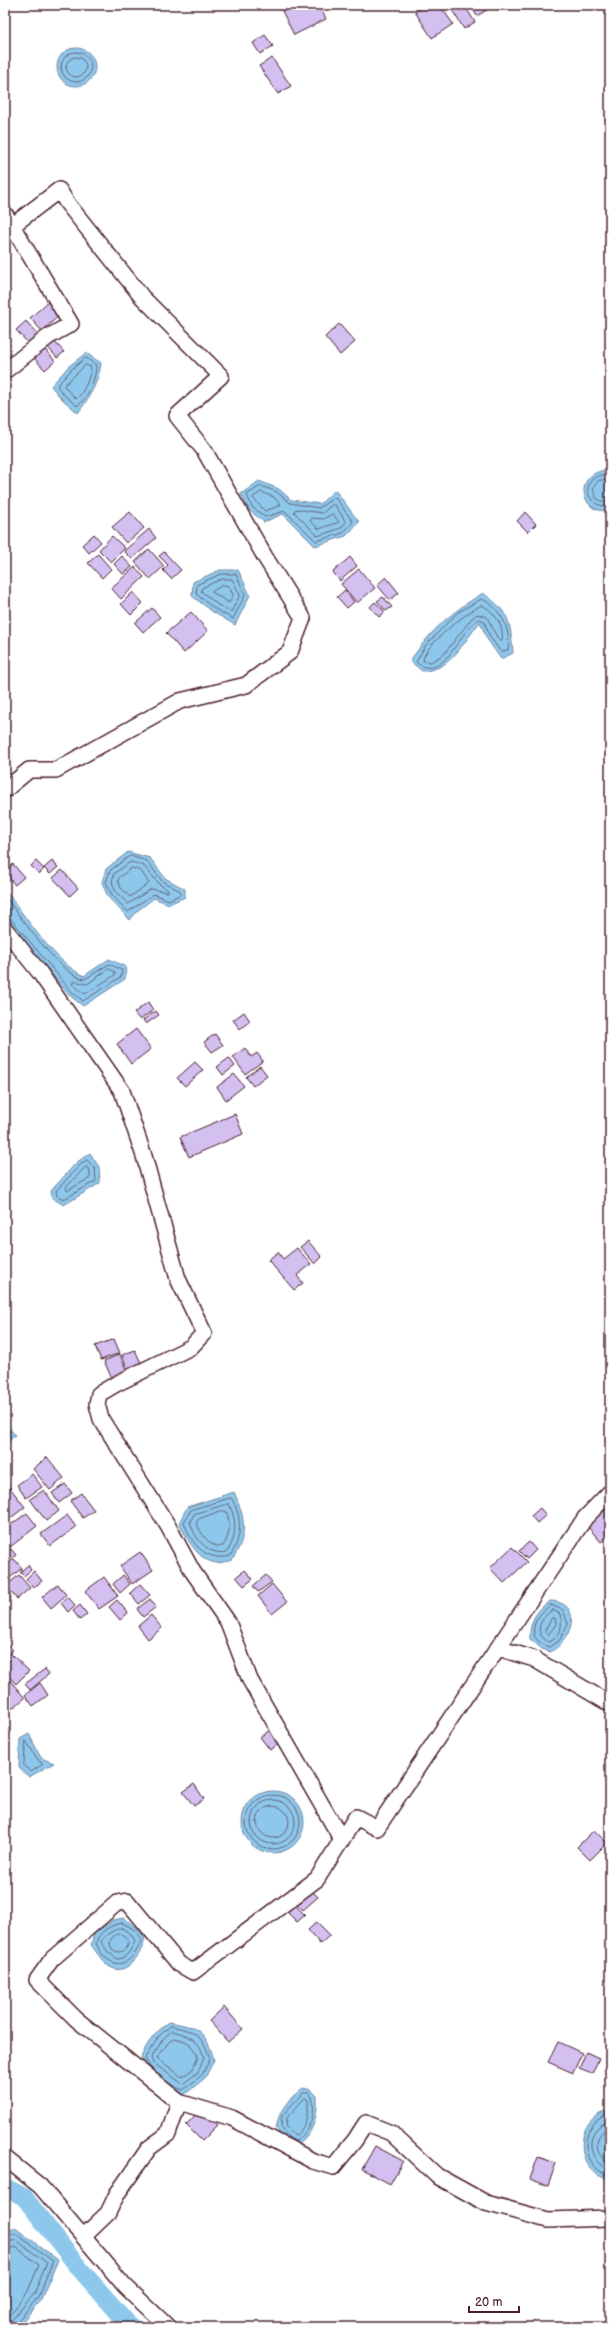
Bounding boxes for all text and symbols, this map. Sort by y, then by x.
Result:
scale bar [469,2288,519,2314]
text: 20 m [475,2295,502,2310]

